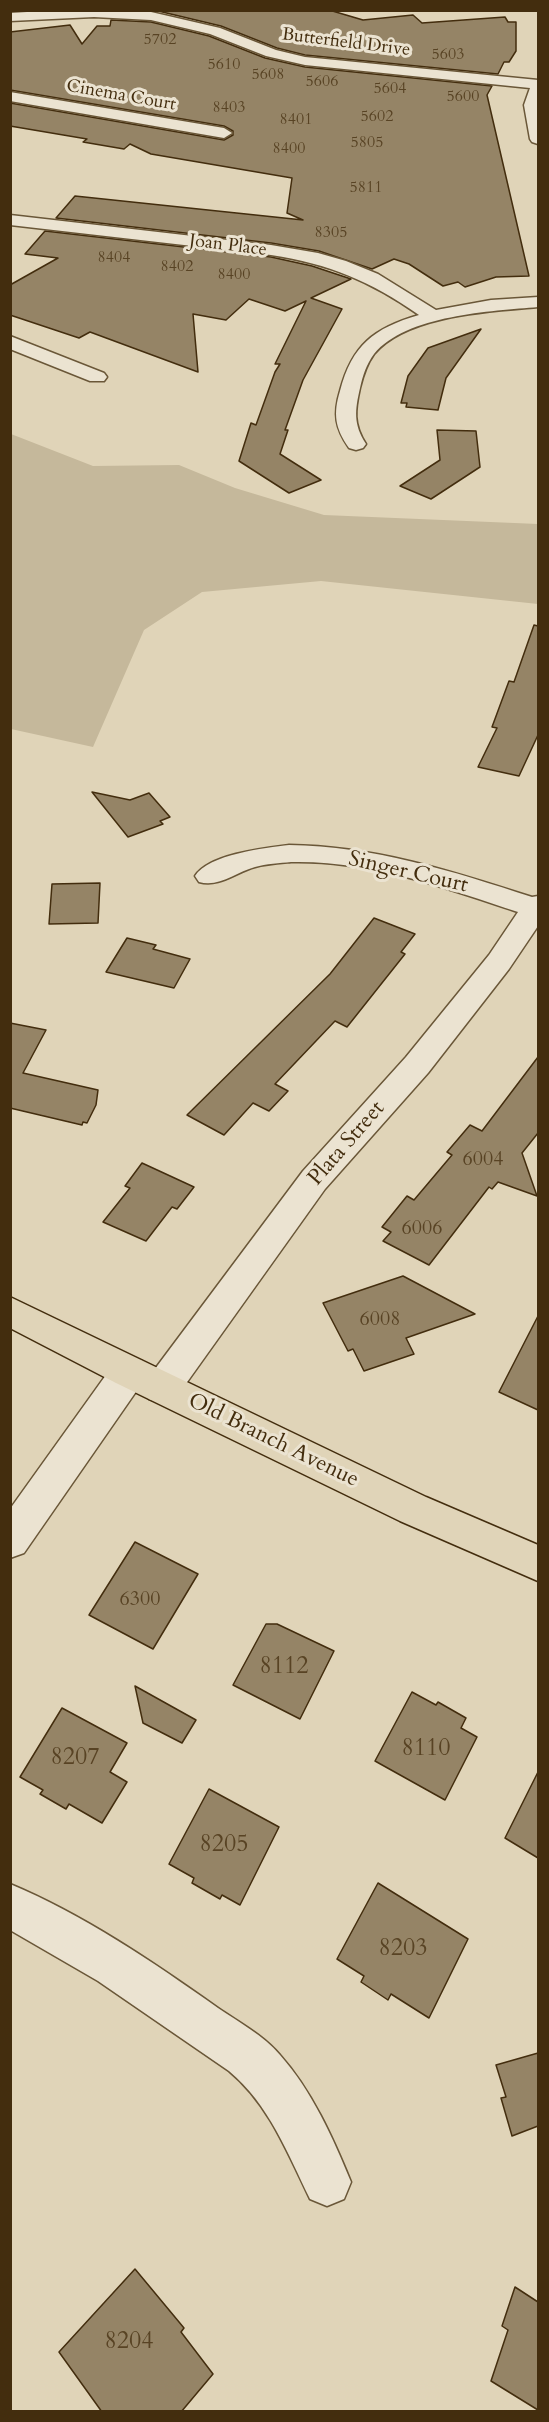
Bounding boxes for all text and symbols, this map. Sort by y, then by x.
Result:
street label: Butterfield Drive [281,24,411,62]
house number: 5702 [144,30,176,50]
house number: 5603 [432,45,464,65]
house number: 5610 [208,55,240,75]
house number: 5608 [252,65,284,85]
house number: 5606 [306,72,338,92]
street label: Cinema Court [65,76,177,116]
house number: 5604 [374,79,406,99]
house number: 5600 [447,87,479,107]
house number: 8403 [213,98,245,118]
house number: 5602 [361,107,393,127]
house number: 8401 [280,110,312,130]
house number: 5805 [351,133,383,153]
house number: 8400 [273,139,305,159]
house number: 5811 [350,178,382,198]
house number: 8305 [315,223,347,243]
street label: Joan Place [188,231,268,261]
house number: 8404 [98,248,130,268]
house number: 8402 [161,257,193,277]
house number: 8400 [218,265,250,285]
street label: Singer Court [346,846,470,900]
street label: Plata Street [303,1096,391,1192]
house number: 6004 [463,1148,503,1172]
house number: 6006 [402,1217,442,1241]
house number: 6008 [360,1308,400,1332]
street label: Old Branch Avenue [183,1388,363,1494]
house number: 6300 [120,1588,160,1612]
house number: 8112 [259,1653,309,1681]
house number: 8110 [401,1735,451,1763]
house number: 8207 [50,1744,100,1772]
house number: 8205 [199,1831,249,1859]
house number: 8203 [378,1935,428,1963]
house number: 8204 [104,2328,154,2356]

